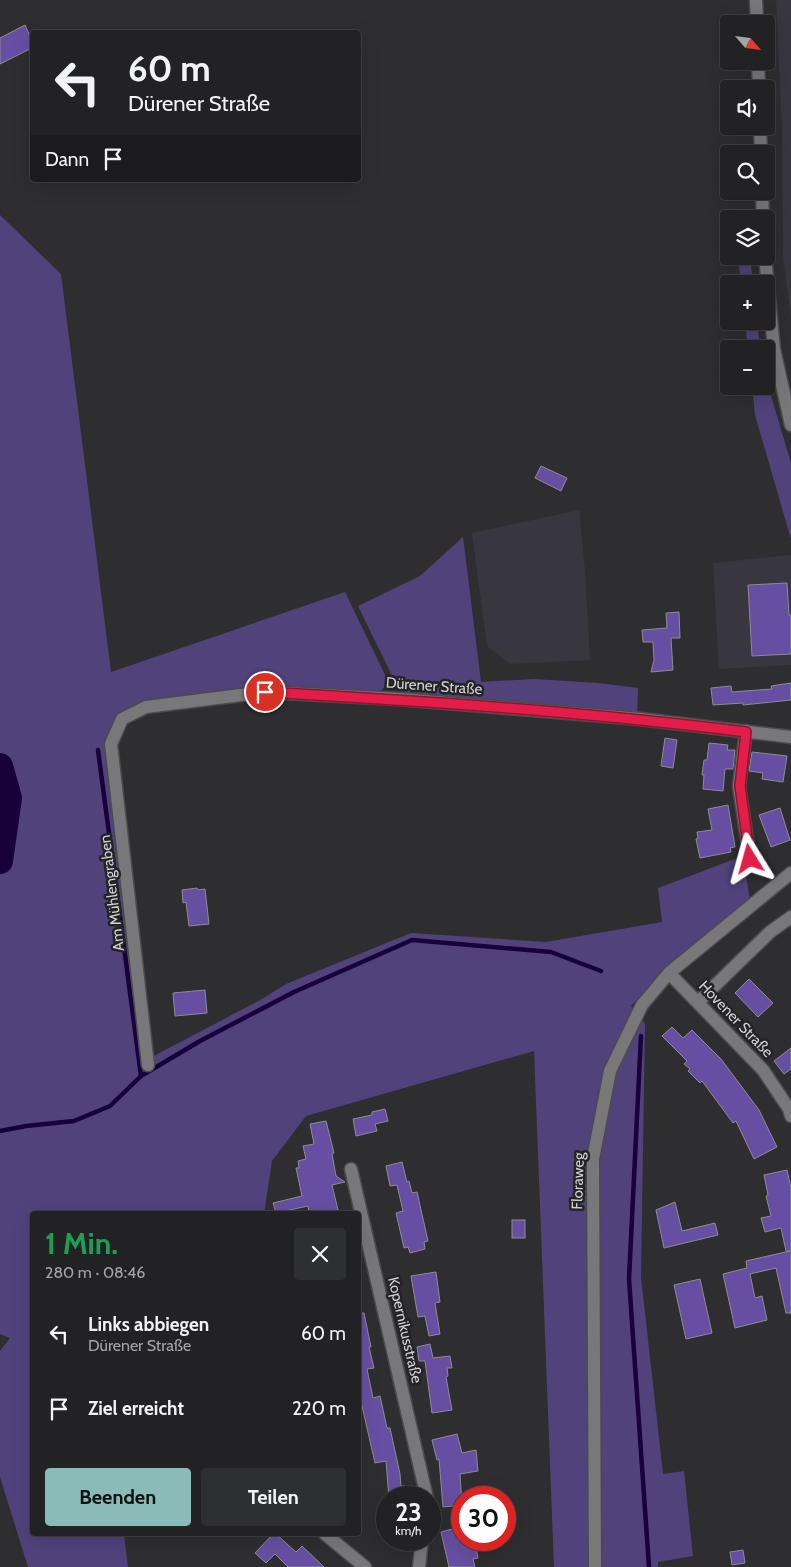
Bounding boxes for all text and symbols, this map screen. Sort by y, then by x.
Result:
north arrow [720,15,775,70]
map controls [720,15,775,395]
text: 60 m [128,47,211,90]
icon: left [45,50,110,115]
button: sound [720,80,775,135]
text: Dürener Straße [128,90,270,117]
icon: arrive [99,145,127,173]
button: search [720,145,775,200]
text: Dann [45,148,89,171]
button: layers [720,210,775,265]
button: + [720,275,775,330]
button: − [720,340,775,395]
pin [244,671,286,713]
street label: Dürener Straße [385,674,483,698]
icon: arrive [251,678,279,706]
position arrow [723,832,775,884]
street label: Am Mühlengraben [96,834,128,952]
street label: Hovener Straße [695,977,777,1061]
street label: Floraweg [568,1152,588,1210]
text: 1 Min. [45,1225,118,1262]
button: close [294,1228,346,1280]
text: 280 m · 08:46 [45,1263,145,1282]
street label: Kopernikusstraße [384,1275,426,1385]
text: Links abbiegen [88,1313,209,1336]
icon: left [45,1320,73,1348]
text: 60 m [301,1322,346,1345]
text: Dürener Straße [88,1336,191,1355]
icon: arrive [45,1395,73,1423]
text: Ziel erreicht [88,1397,184,1420]
text: 220 m [292,1397,346,1420]
button: Beenden [45,1468,191,1526]
button: Teilen [201,1468,346,1526]
speed limit sign: 30 [451,1486,516,1551]
text: 23 [395,1497,422,1527]
text: km/h [395,1523,422,1538]

